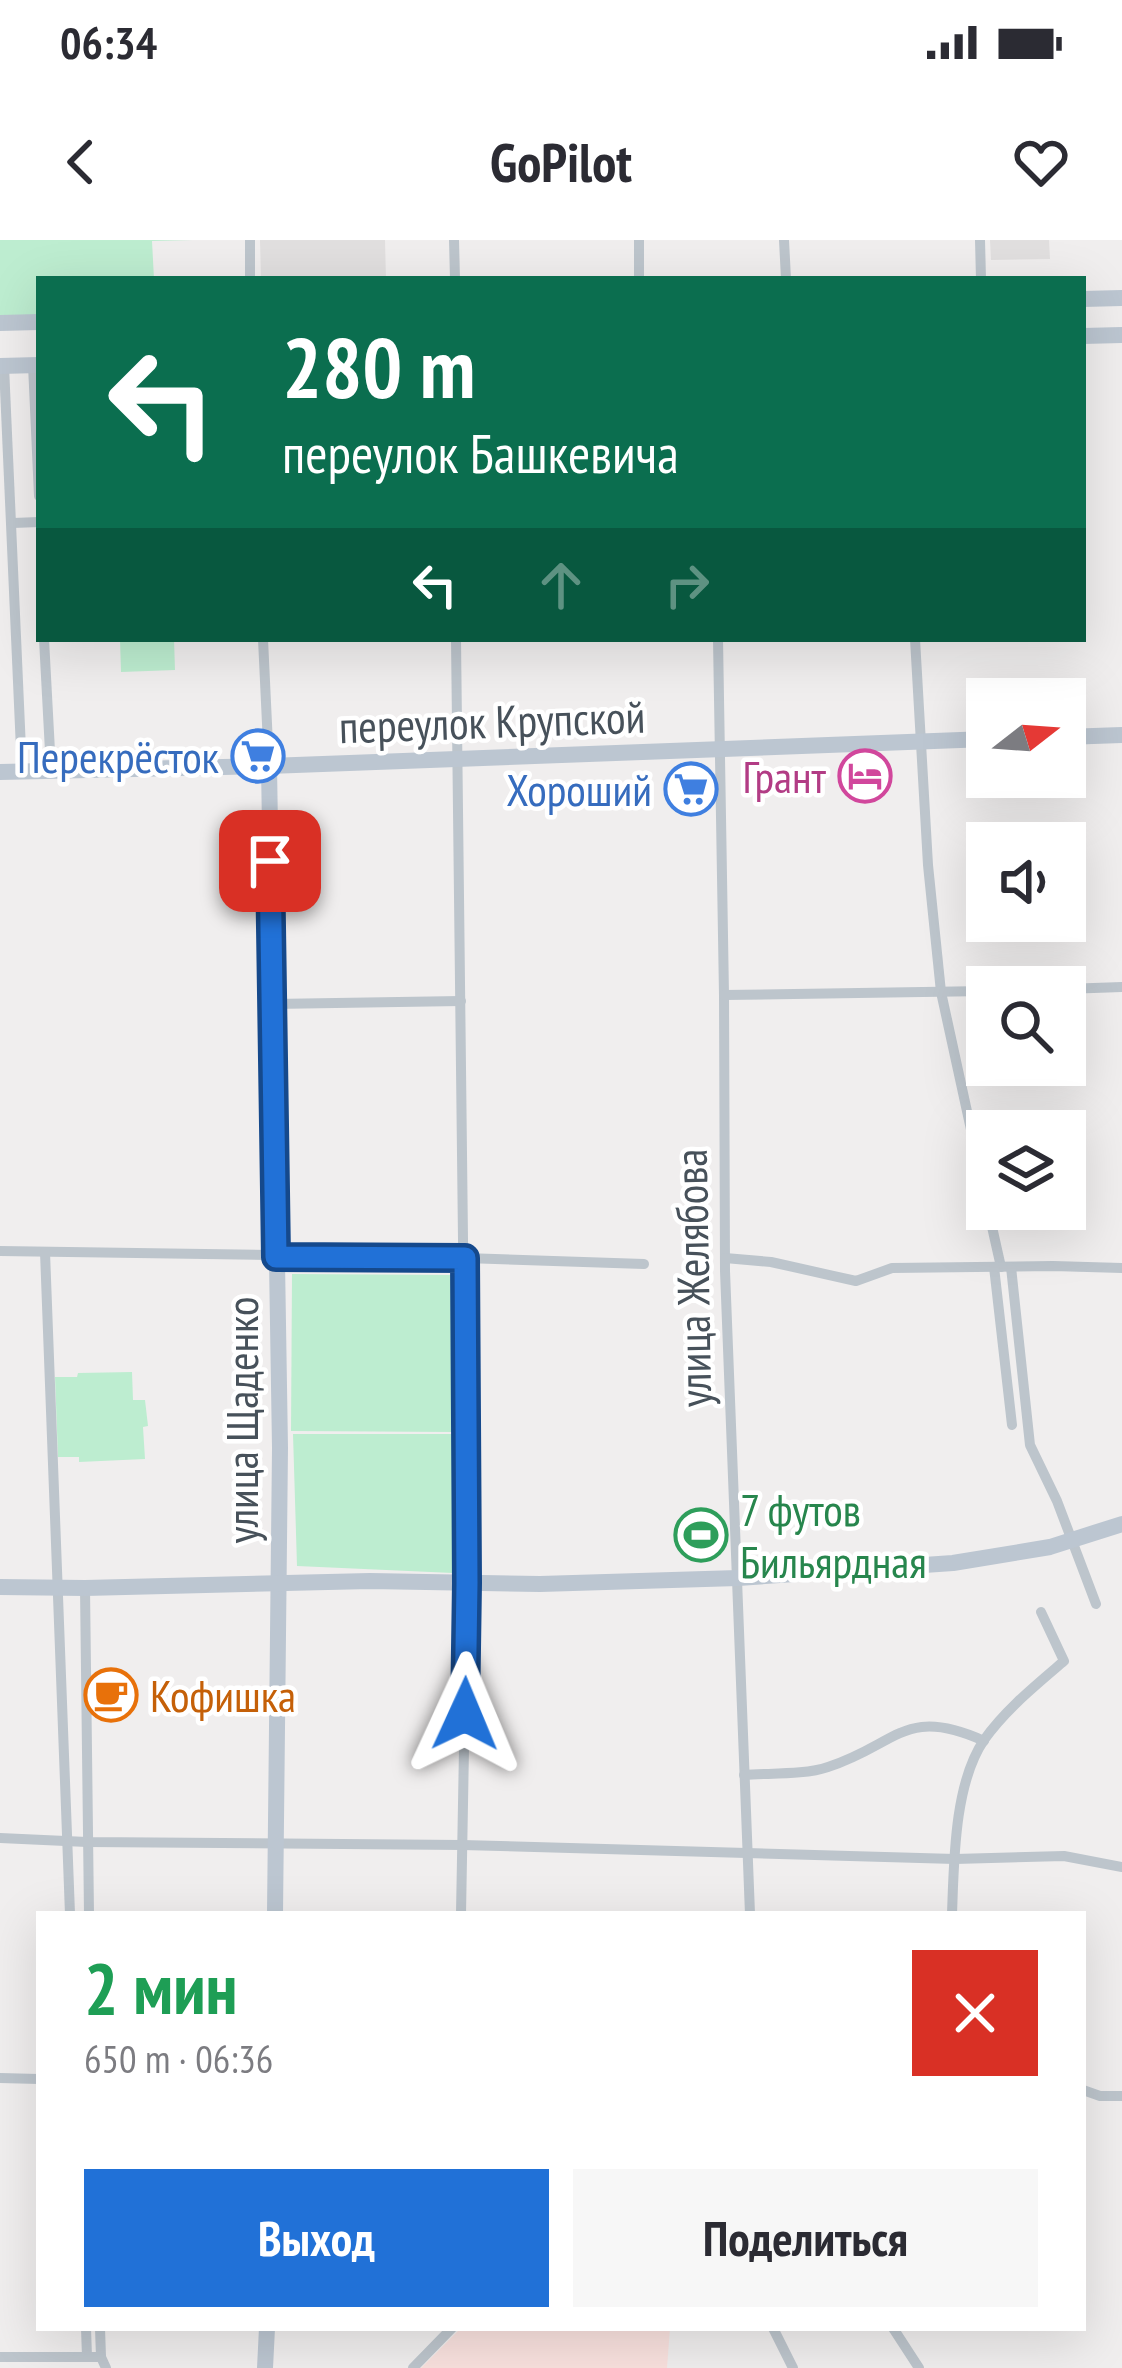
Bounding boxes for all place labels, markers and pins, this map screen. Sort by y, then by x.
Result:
place label: Перекрёсток [17,727,220,785]
supermarket icon: Перекрёсток [230,728,286,784]
place label: Грант [742,747,827,805]
hotel icon: Грант [837,748,893,804]
place label: Хороший [506,760,652,818]
supermarket icon: Хороший [663,761,719,817]
pin [219,810,321,912]
place label: 7 футов Бильярдная [740,1480,927,1590]
sports icon: 7 футов Бильярдная [673,1507,729,1563]
place label: Кофишка [150,1666,296,1724]
cafe icon: Кофишка [83,1667,139,1723]

